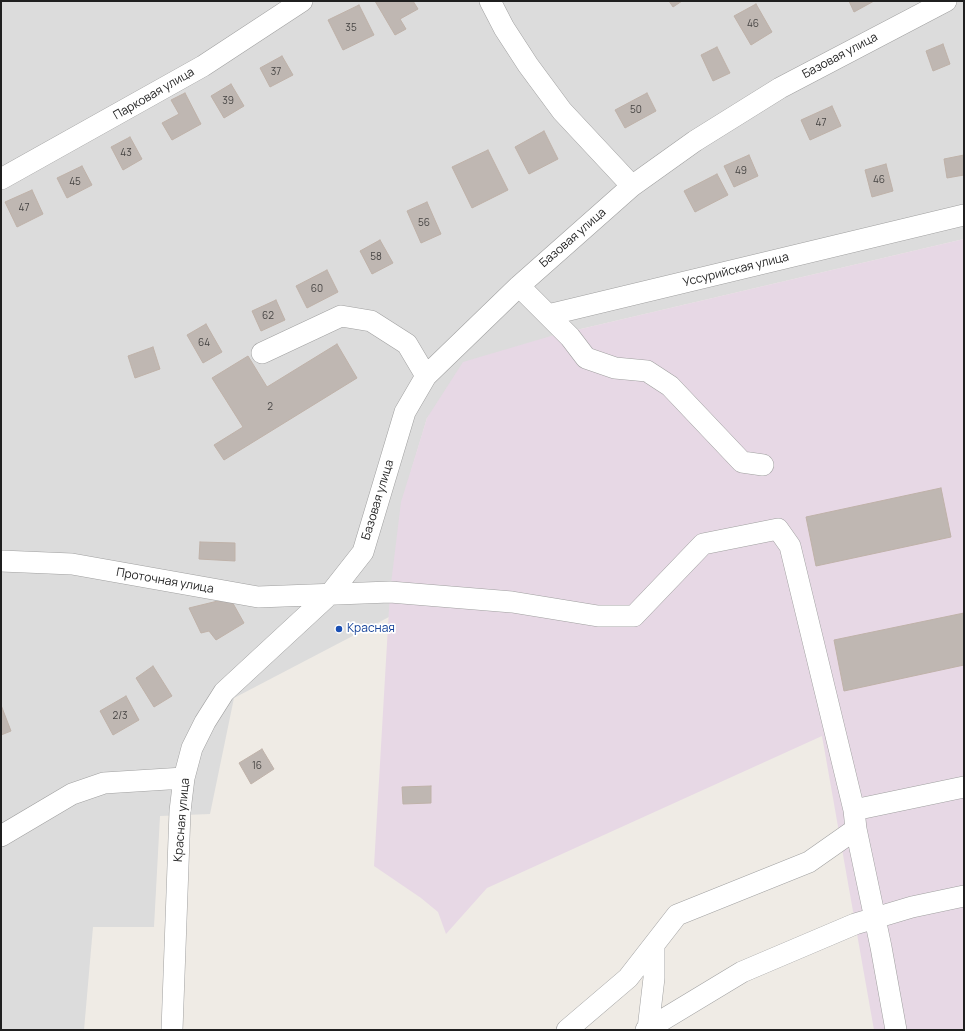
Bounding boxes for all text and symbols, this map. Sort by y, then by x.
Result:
house number: 46 [747,18,759,30]
house number: 35 [345,22,357,34]
street label: Базовая улица [800,30,880,82]
street label: Парковая улица [111,65,197,123]
house number: 37 [271,66,281,78]
house number: 39 [222,95,234,107]
house number: 50 [630,104,642,116]
house number: 47 [816,117,826,129]
house number: 43 [120,147,132,159]
house number: 49 [735,165,747,177]
house number: 46 [873,174,885,186]
house number: 45 [69,176,81,188]
house number: 47 [19,202,29,214]
street label: Базовая улица [537,205,609,271]
house number: 56 [418,217,430,229]
street label: Уссурийская улица [682,250,790,290]
house number: 58 [370,251,382,263]
house number: 60 [311,283,323,295]
house number: 62 [262,310,274,322]
house number: 64 [198,337,210,349]
house number: 2 [267,401,273,413]
street label: Базовая улица [359,458,397,542]
street label: Проточная улица [115,565,215,597]
place label: Красная [347,622,395,636]
marker: Красная [334,624,344,634]
house number: 2/3 [112,710,128,722]
house number: 16 [252,760,262,772]
street label: Красная улица [171,777,193,863]

